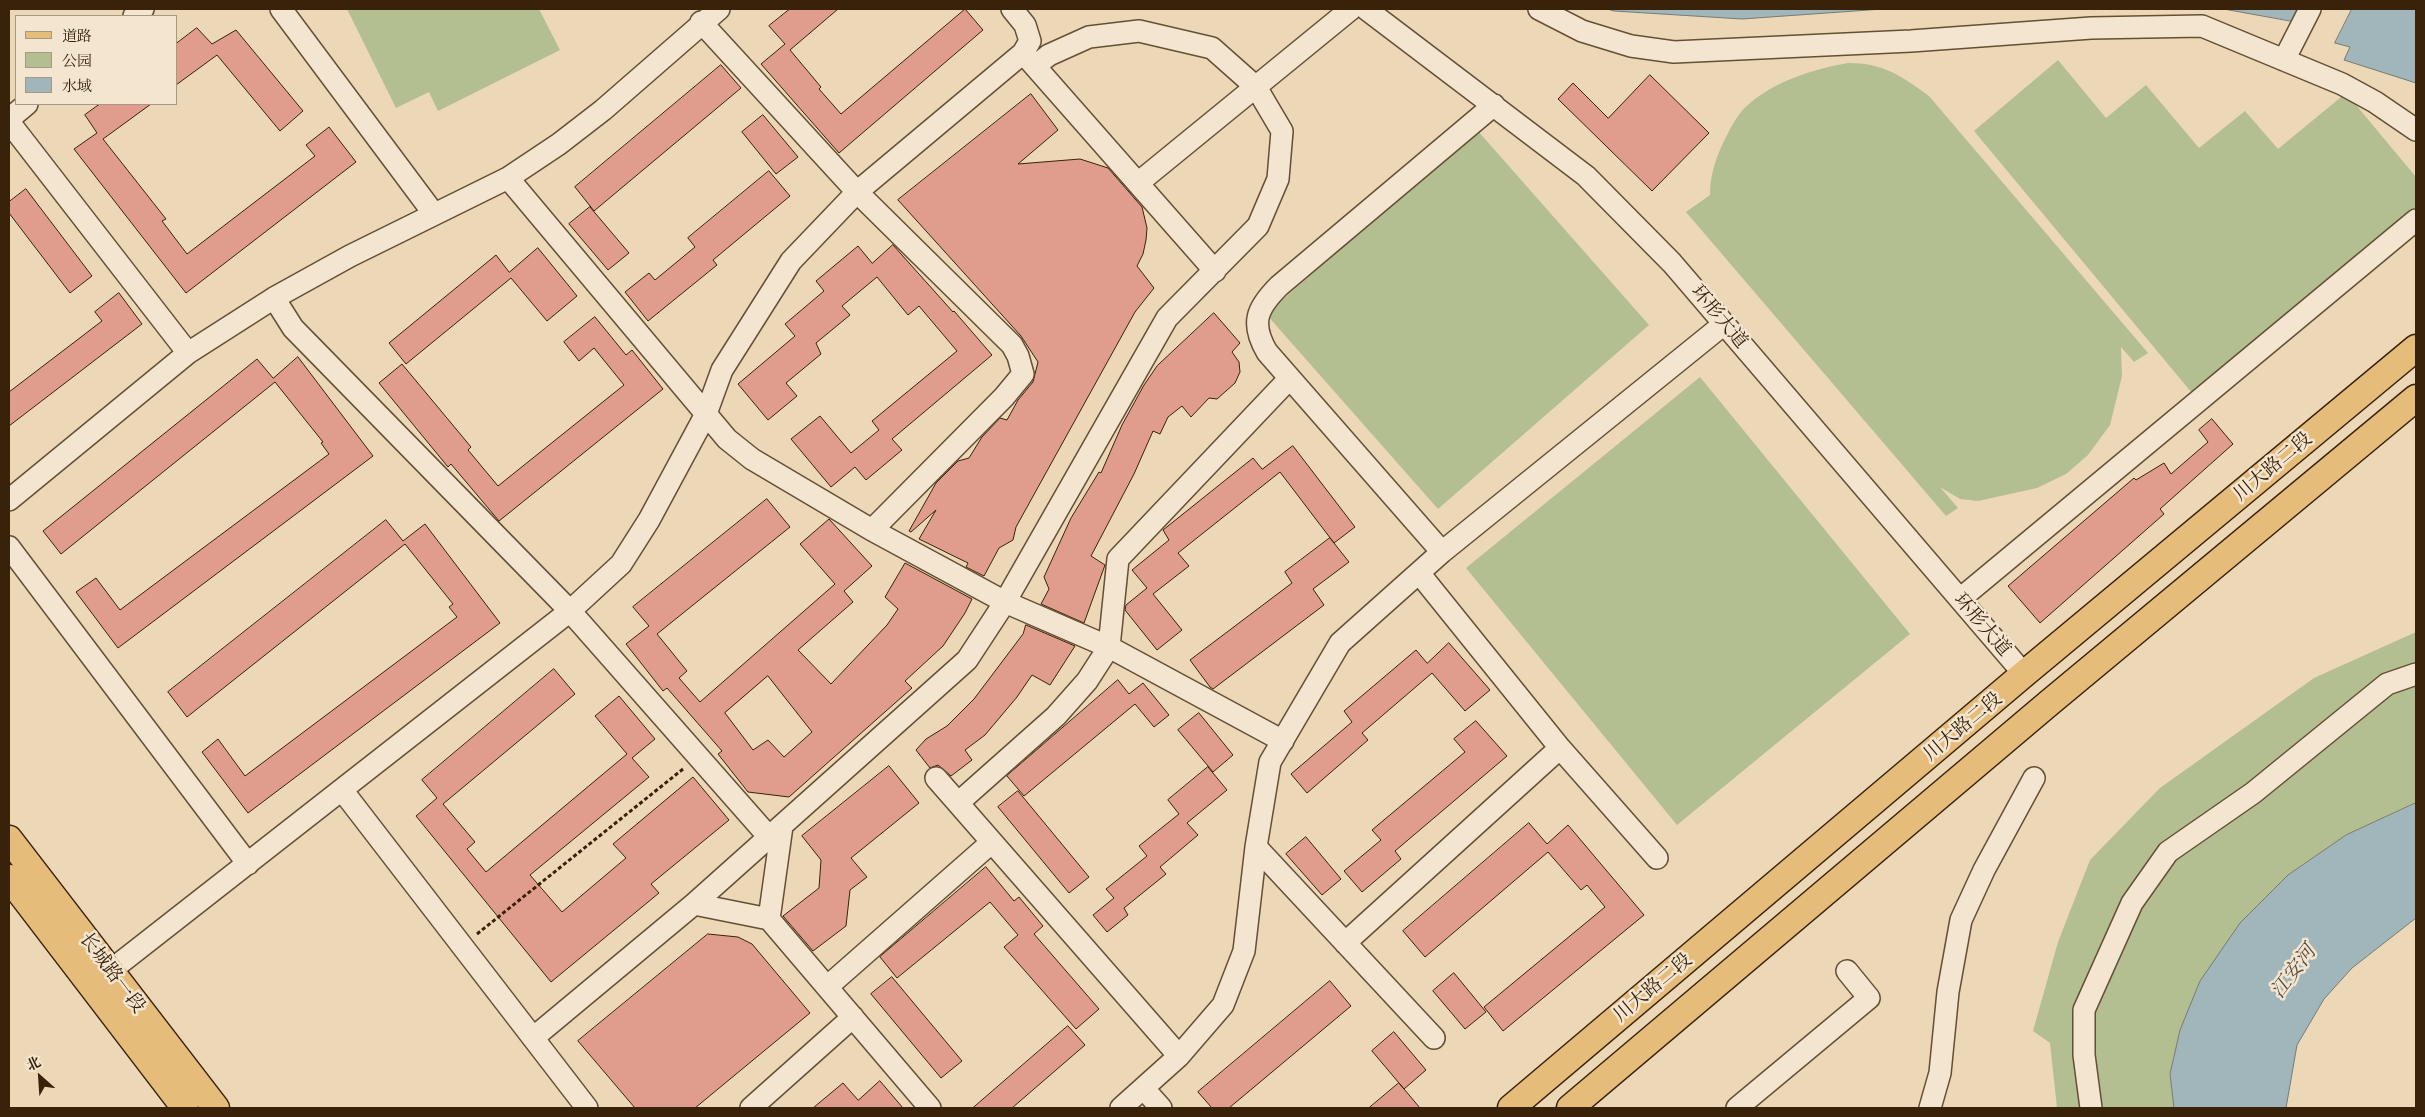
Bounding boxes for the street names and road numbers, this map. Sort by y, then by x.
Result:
street label: 环形大道 [1686,281,1752,353]
street label: 川大路二段 [2229,428,2317,506]
street label: 环形大道 [1948,589,2016,661]
street label: 川大路二段 [1919,688,2007,766]
street label: 长城路一段 [74,928,150,1018]
street label: 川大路二段 [1609,949,1697,1027]

